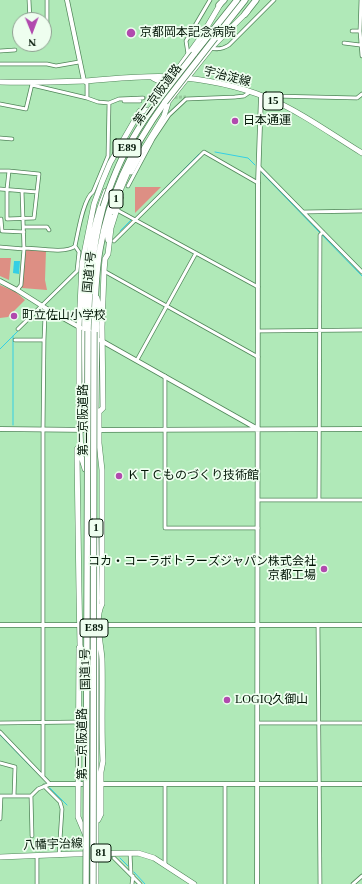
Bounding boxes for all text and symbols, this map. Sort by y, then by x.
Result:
north arrow [12,12,52,52]
place label: 京都岡本記念病院 [140,26,236,40]
marker: 京都岡本記念病院 [125,27,137,39]
text: N [28,37,36,49]
street label: 第二京阪道路 [131,62,185,128]
street label: 宇治淀線 [202,64,252,90]
road number: 15 [263,92,283,110]
place label: 日本通運 [243,114,291,128]
marker: 日本通運 [230,116,240,126]
road number: E89 [113,139,141,157]
road number: 1 [109,190,123,208]
street label: 国道1号 [81,250,99,294]
place label: 町立佐山小学校 [22,309,106,323]
marker: 町立佐山小学校 [9,311,19,321]
street label: 第二京阪道路 [77,384,91,456]
place label: ＫＴＣものづくり技術館 [127,469,259,483]
marker: ＫＴＣものづくり技術館 [114,471,124,481]
road number: 1 [89,519,103,537]
place label: コカ・コーラボトラーズジャパン株式会社 京都工場 [88,555,316,583]
marker: コカ・コーラボトラーズジャパン株式会社 京都工場 [319,564,329,574]
road number: E89 [80,619,108,637]
street label: 国道1号 [78,648,94,690]
place label: LOGIQ久御山 [235,693,308,707]
marker: LOGIQ久御山 [222,695,232,705]
street label: 第二京阪道路 [76,708,90,780]
street label: 八幡宇治線 [23,837,83,853]
road number: 81 [91,844,111,862]

